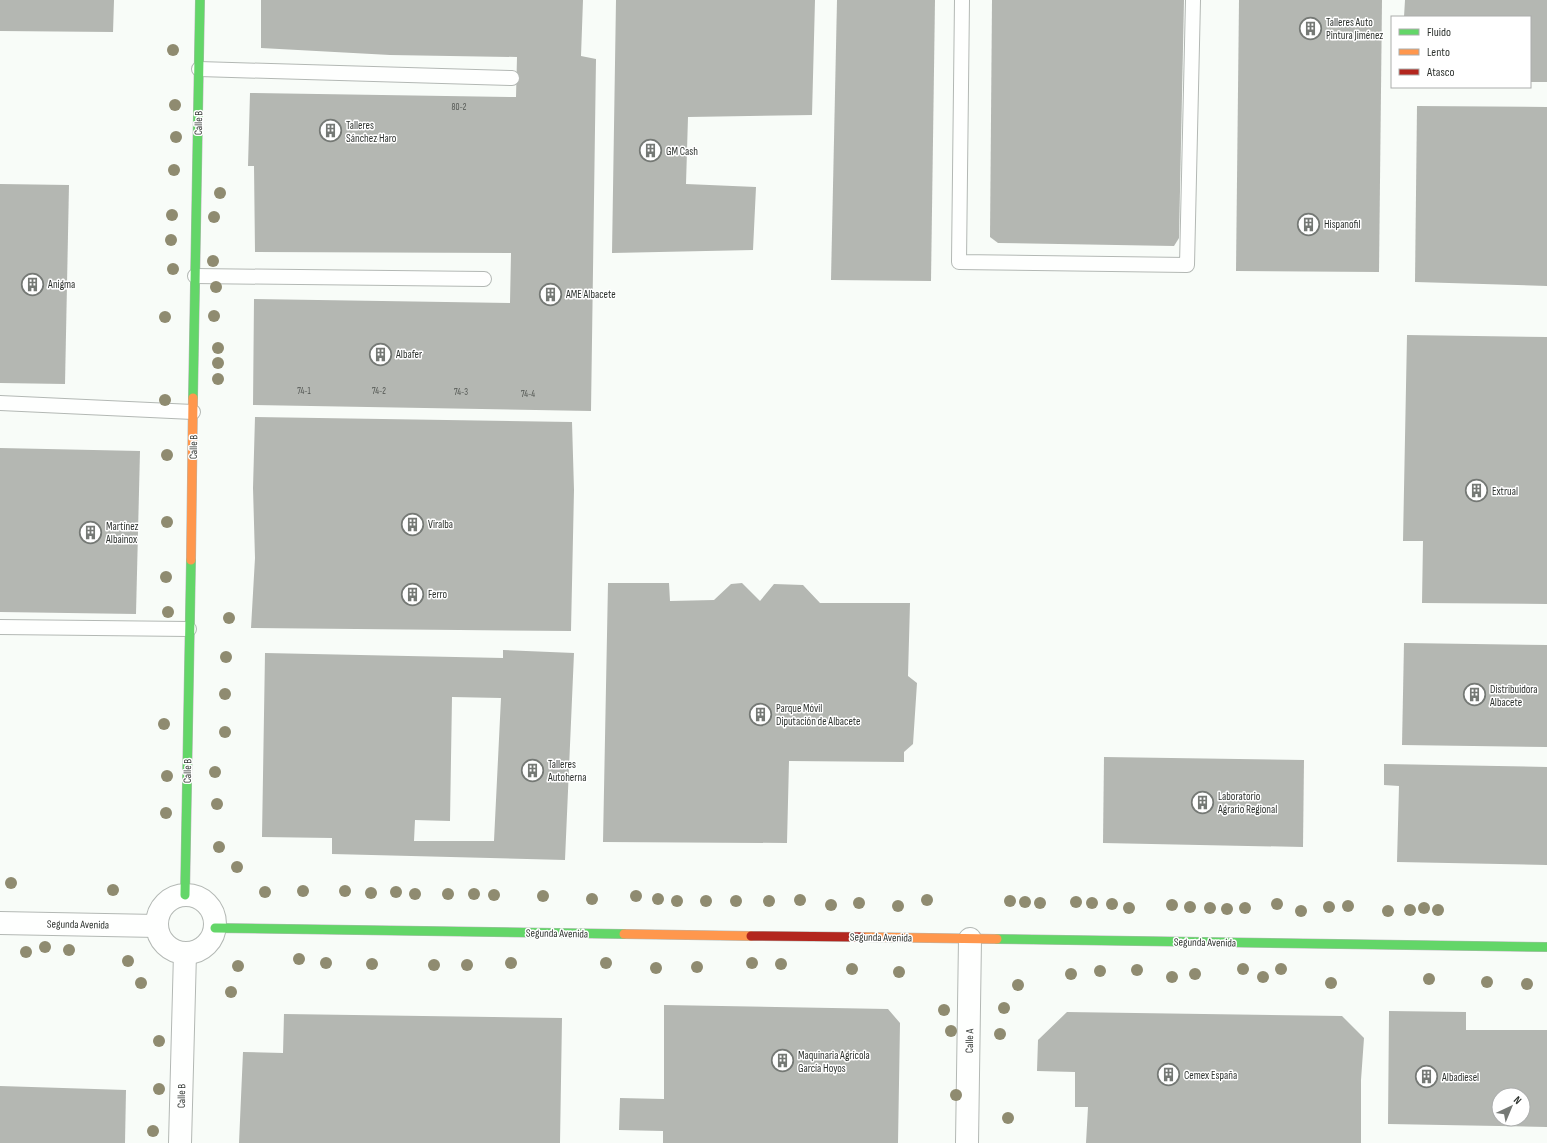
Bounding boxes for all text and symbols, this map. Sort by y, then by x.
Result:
building icon: Talleres Auto Pintura Jiménez [1297,15,1323,41]
place label: Talleres Auto Pintura Jiménez [1326,16,1383,42]
legend [1391,16,1531,88]
text: Fluido [1427,25,1451,40]
text: Lento [1427,45,1450,60]
text: Atasco [1426,65,1454,80]
house number: 80-2 [452,102,467,113]
street label: Calle B [192,111,205,135]
building icon: Talleres Sánchez Haro [318,118,344,144]
place label: Talleres Sánchez Haro [346,119,397,145]
building icon: GM Cash [637,138,663,164]
place label: GM Cash [666,145,698,158]
building icon: Hispanofil [1295,211,1321,237]
place label: Hispanofil [1324,218,1360,231]
building icon: Anigma [20,271,46,297]
place label: Anigma [47,278,75,291]
building icon: AME Albacete [538,281,564,307]
place label: AME Albacete [565,288,616,301]
building icon: Albafer [368,341,394,367]
place label: Albafer [395,348,422,361]
house number: 74-1 [297,386,312,397]
house number: 74-2 [372,386,386,397]
house number: 74-3 [454,387,468,398]
house number: 74-4 [521,389,535,400]
street label: Calle B [187,435,200,459]
building icon: Extrual [1463,478,1489,504]
place label: Extrual [1492,485,1518,498]
building icon: Viralba [400,511,426,537]
place label: Viralba [428,518,453,531]
building icon: Martínez Albainox [78,519,104,545]
place label: Martínez Albainox [105,520,139,546]
building icon: Ferro [399,581,425,607]
place label: Ferro [428,588,448,601]
building icon: Distribuidora Albacete [1462,682,1488,708]
place label: Distribuidora Albacete [1489,683,1538,709]
building icon: Parque Móvil Diputación de Albacete [747,701,773,727]
place label: Parque Móvil Diputación de Albacete [776,702,861,728]
building icon: Talleres Autoherna [520,757,546,783]
place label: Talleres Autoherna [547,758,586,784]
street label: Calle B [181,759,194,783]
building icon: Laboratorio Agrario Regional [1190,789,1216,815]
place label: Laboratorio Agrario Regional [1217,790,1277,816]
street label: Segunda Avenida [47,917,109,932]
street label: Segunda Avenida [526,926,588,941]
street label: Segunda Avenida [850,930,912,945]
street label: Segunda Avenida [1174,935,1236,950]
street label: Calle A [963,1028,976,1053]
building icon: Maquinaria Agrícola García Hoyos [769,1048,795,1074]
place label: Maquinaria Agrícola García Hoyos [798,1049,870,1075]
building icon: Cemex España [1156,1062,1182,1088]
building icon: Albadiesel [1414,1064,1440,1090]
place label: Cemex España [1184,1069,1237,1082]
place label: Albadiesel [1441,1071,1479,1084]
street label: Calle B [175,1084,188,1108]
north arrow [1491,1087,1531,1127]
text: N [1511,1093,1524,1107]

